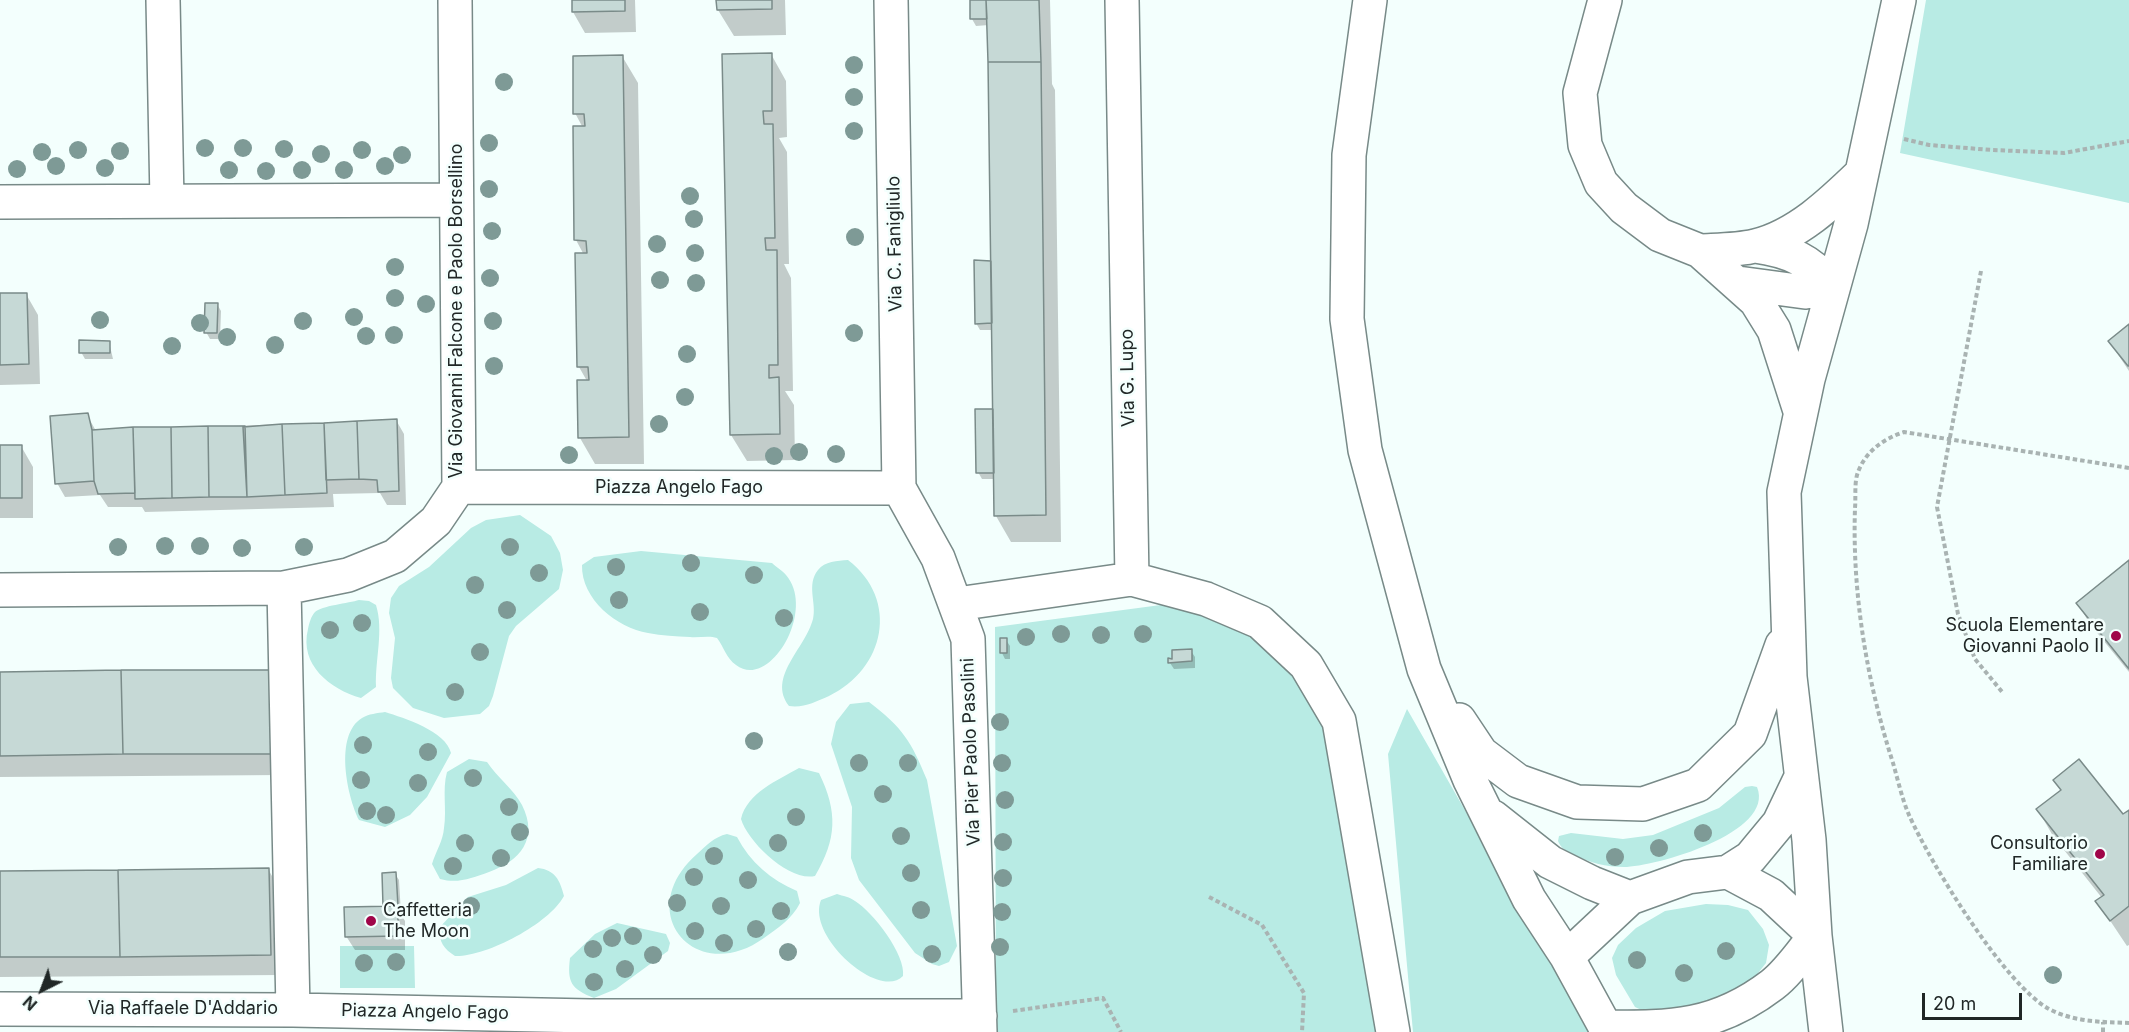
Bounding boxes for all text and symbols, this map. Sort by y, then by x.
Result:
street label: Via Giovanni Falcone e Paolo Borsellino [446,144,468,478]
street label: Via C. Fanigliulo [883,176,907,312]
street label: Via G. Lupo [1116,329,1140,427]
street label: Piazza Angelo Fago [595,477,763,499]
place label: Scuola Elementare Giovanni Paolo II [1946,615,2104,658]
marker: Scuola Elementare Giovanni Paolo II [2109,629,2123,643]
street label: Via Pier Paolo Pasolini [957,658,985,846]
place label: Consultorio Familiare [1990,833,2088,876]
marker: Consultorio Familiare [2093,847,2107,861]
place label: Caffetteria The Moon [383,900,472,942]
marker: Caffetteria The Moon [364,914,378,928]
north arrow [12,960,72,1020]
scale bar [1925,981,2026,1019]
text: N [19,992,41,1015]
text: 20 m [1933,993,1976,1014]
street label: Via Raffaele D'Addario [88,998,278,1020]
street label: Piazza Angelo Fago [341,1000,509,1024]

